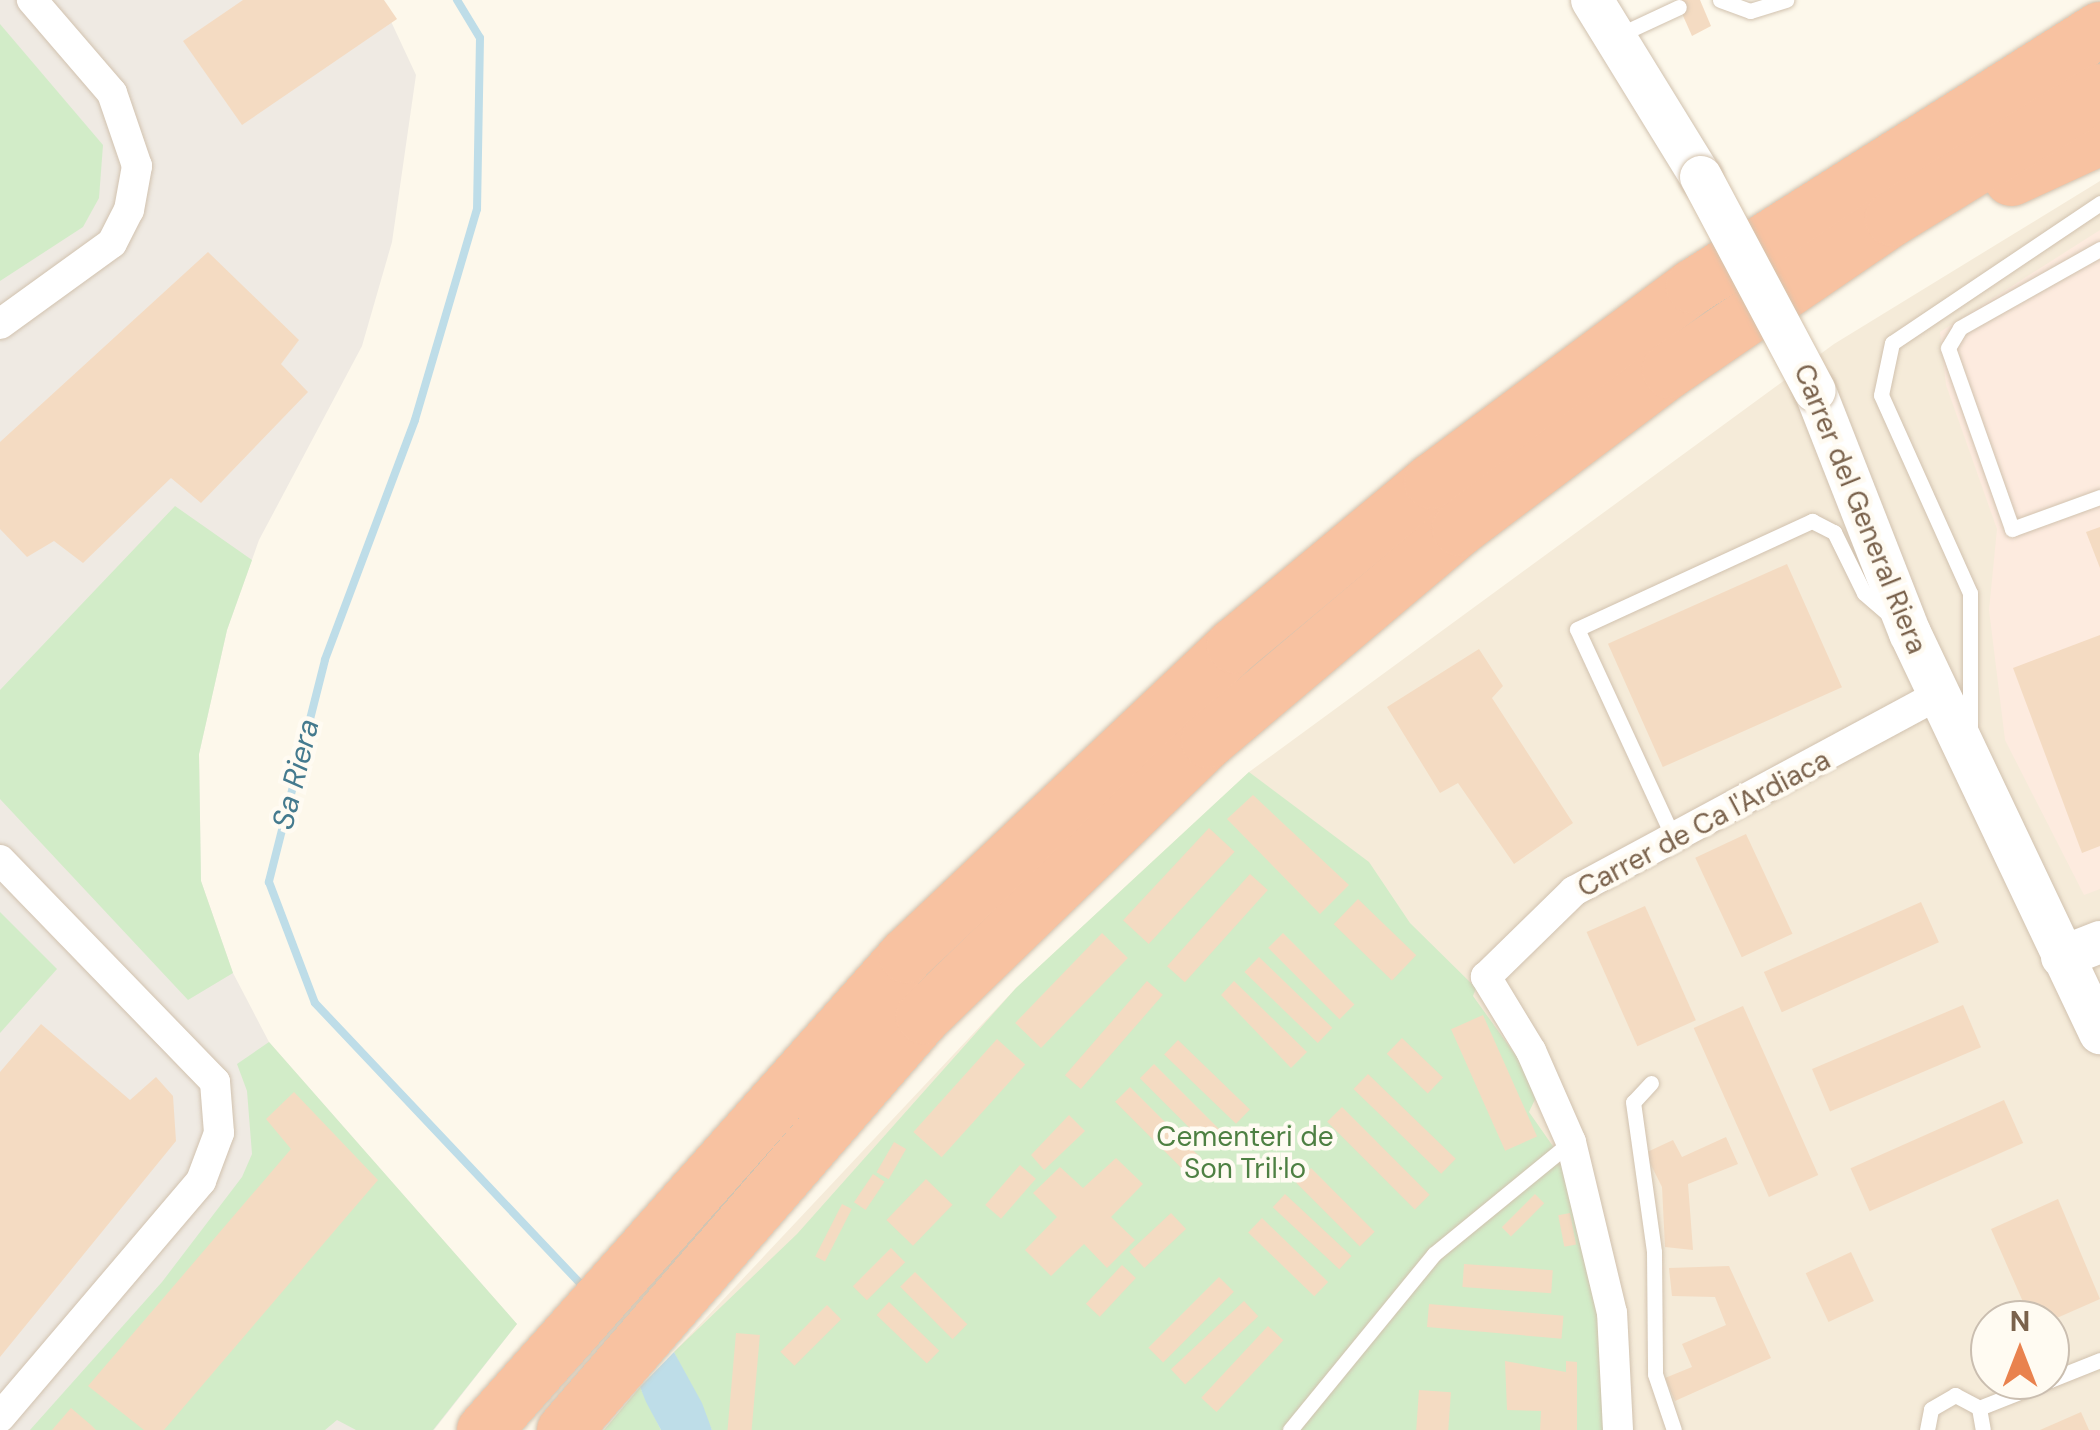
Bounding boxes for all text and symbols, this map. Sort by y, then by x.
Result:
street label: Carrer del General Riera [1786,359,1934,659]
water label: Sa Riera [265,715,327,833]
street label: Carrer de Ca l'Ardiaca [1572,743,1836,905]
park label: Cementeri de Son Tril·lo [1156,1120,1334,1186]
north arrow [1970,1300,2070,1400]
text: N [2010,1303,2030,1340]

